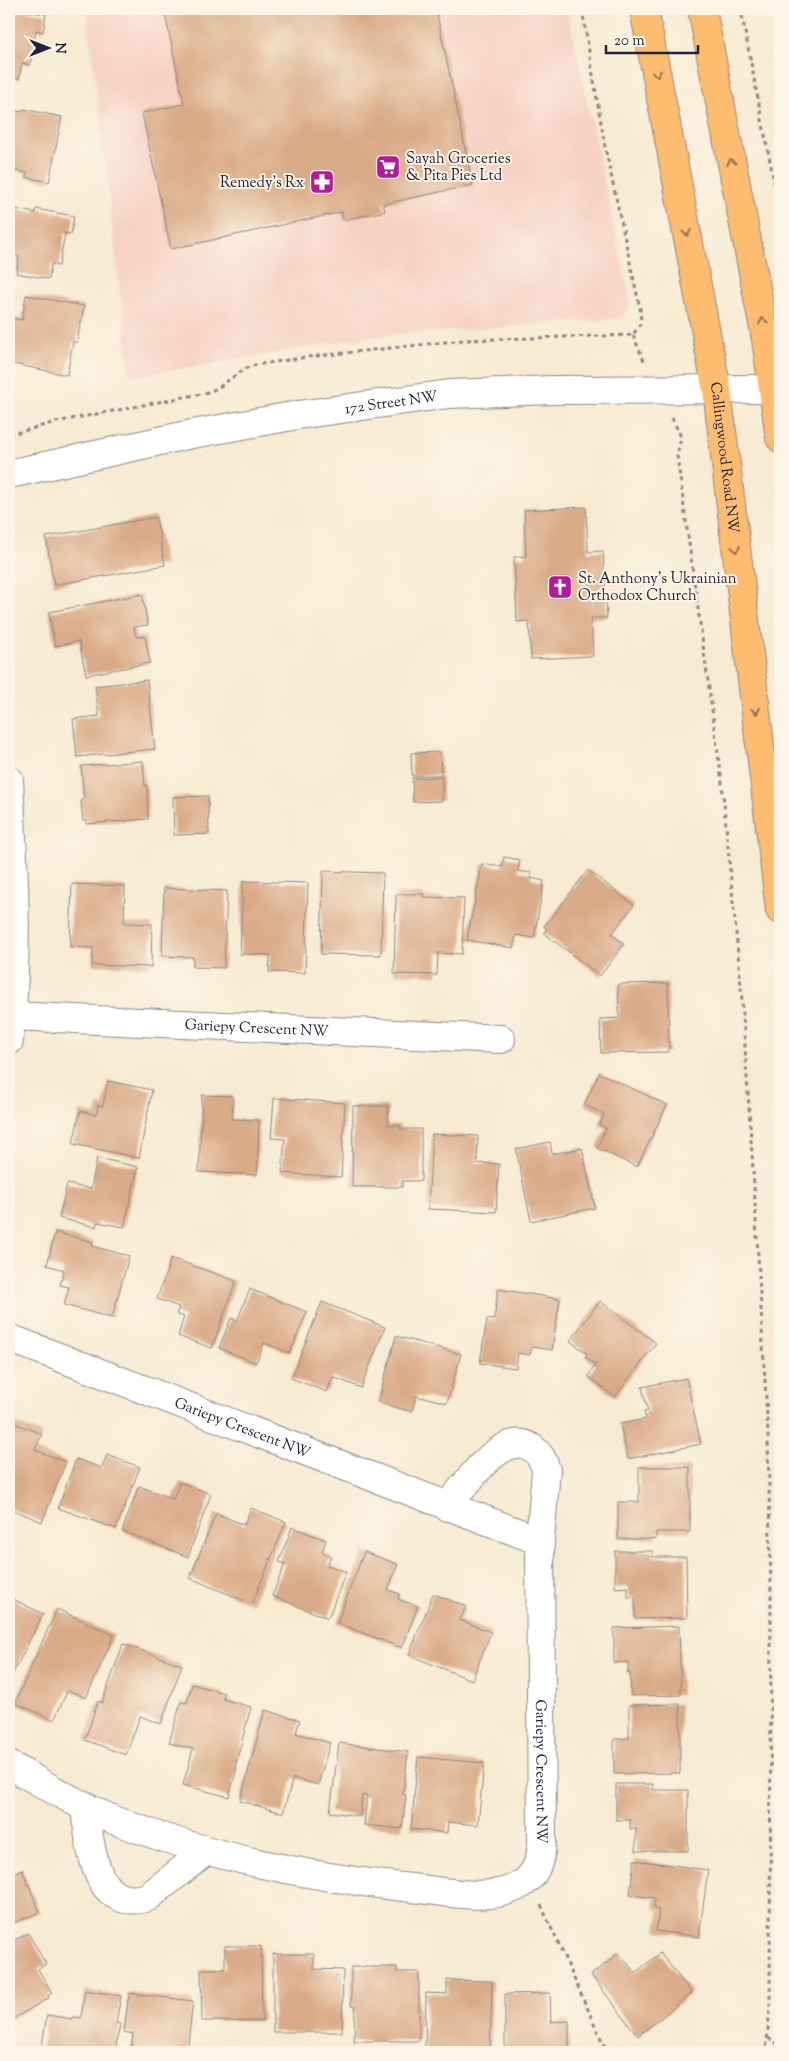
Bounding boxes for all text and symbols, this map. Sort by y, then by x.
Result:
north arrow [22,22,72,72]
scale bar [606,22,699,54]
text: 20 m [614,31,645,52]
text: N [49,42,69,54]
one-way arrow [651,69,661,78]
place label: Sayah Groceries & Pita Pies Ltd [406,149,511,187]
supermarket icon: Sayah Groceries & Pita Pies Ltd [375,154,401,180]
one-way arrow [727,157,737,166]
pharmacy icon: Remedy's Rx [309,169,335,195]
place label: Remedy's Rx [220,173,304,194]
one-way arrow [682,229,692,238]
one-way arrow [758,317,768,325]
street label: Callingwood Road NW [704,381,743,535]
street label: 172 Street NW [344,387,439,420]
one-way arrow [730,546,741,554]
place label: St. Anthony's Ukrainian Orthodox Church [578,569,737,607]
church icon: St. Anthony's Ukrainian Orthodox Church [547,574,573,600]
one-way arrow [750,707,761,715]
street label: Gariepy Crescent NW [184,1015,330,1043]
street label: Gariepy Crescent NW [171,1393,313,1464]
street label: Gariepy Crescent NW [529,1699,551,1844]

